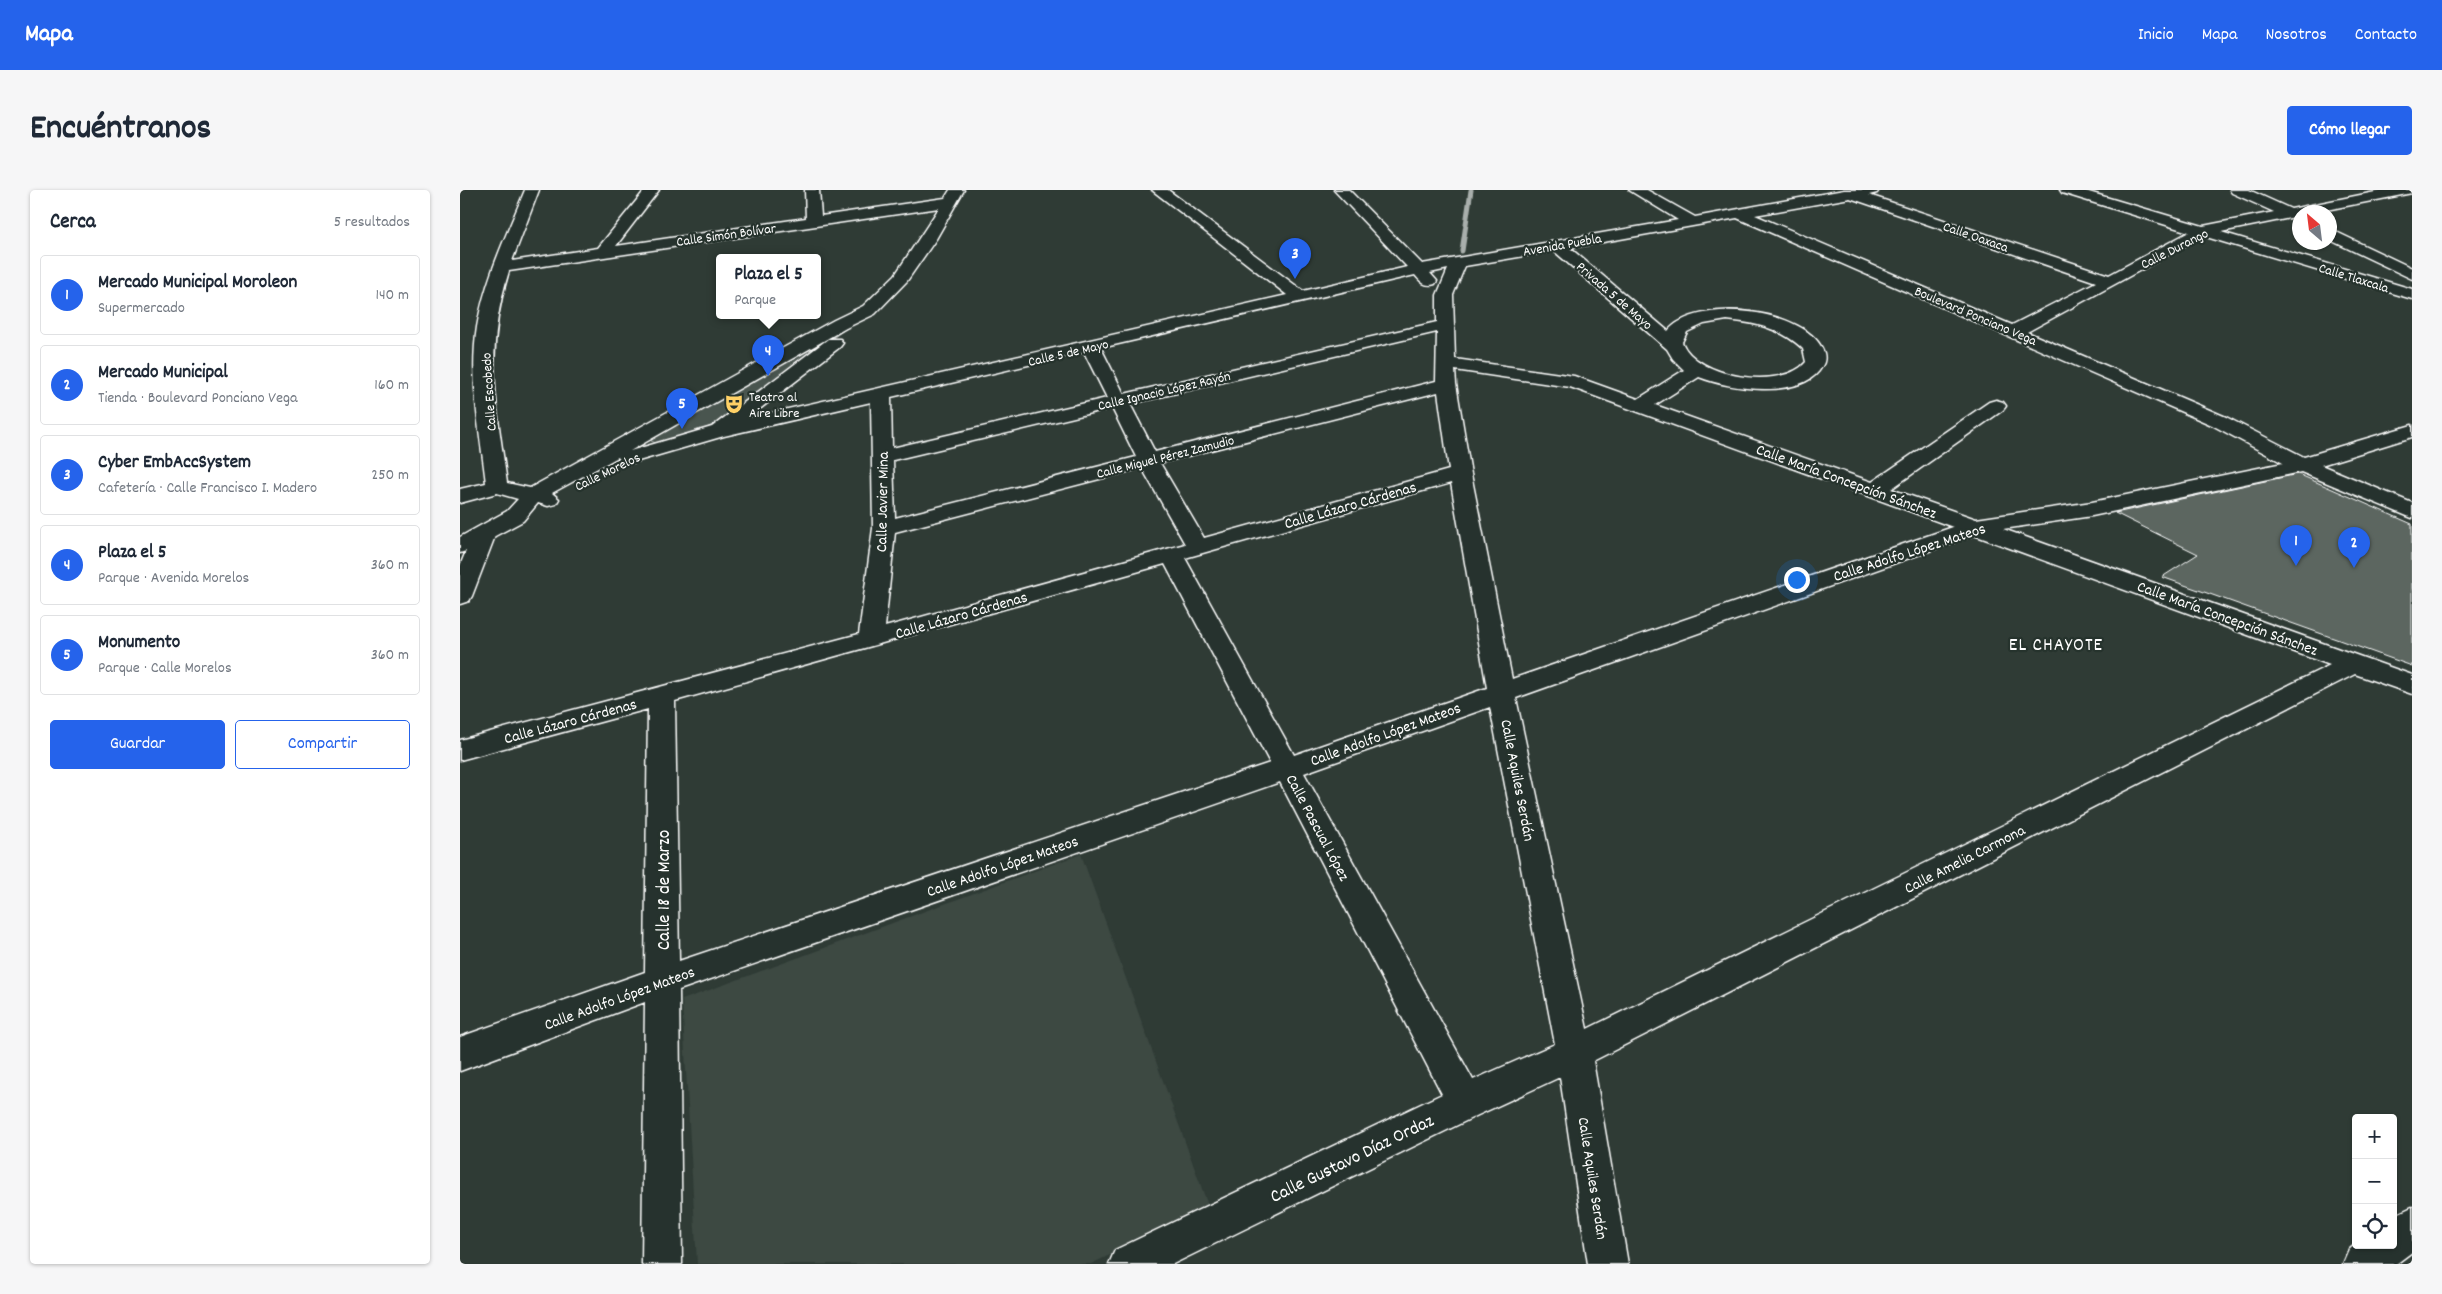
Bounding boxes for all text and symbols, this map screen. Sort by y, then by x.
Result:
text: Mapa [25,18,73,52]
text: Inicio [2138,23,2174,48]
text: Mapa [2202,23,2237,48]
text: Nosotros [2265,23,2327,48]
text: Contacto [2355,23,2417,48]
text: Encuéntranos [30,105,211,155]
button: Cómo llegar [2287,106,2412,155]
north arrow [2292,205,2337,250]
text: Cerca [50,208,96,238]
text: 5 resultados [334,211,410,234]
street label: Calle Oaxaca [1940,217,2011,259]
street label: Calle Simón Bolívar [675,219,778,253]
street label: Calle Durango [2138,224,2212,275]
street label: Avenida Puebla [1521,229,1604,263]
pin: 3 [1279,238,1311,279]
popup [716,254,821,319]
street label: Privada 5 de Mayo [1571,258,1656,335]
street label: Calle Tlaxcala [2316,259,2391,299]
text: Plaza el 5 [734,262,803,289]
text: Mercado Municipal Moroleon [98,270,297,297]
street label: Boulevard Ponciano Vega [1911,282,2040,352]
text: 1 [65,284,69,307]
text: 140 m [375,284,409,307]
text: Parque [734,289,776,312]
text: Supermercado [98,297,185,320]
pin: 4 [752,335,784,376]
street label: Calle 5 de Mayo [1026,335,1111,373]
street label: Calle Escobedo [477,352,503,432]
text: Mercado Municipal [98,360,228,387]
street label: Calle Ignacio López Rayón [1096,367,1233,417]
text: 2 [64,374,71,397]
text: 160 m [374,374,409,397]
text: Tienda · Boulevard Ponciano Vega [98,387,298,410]
pin: 5 [666,388,698,429]
place label: Teatro al Aire Libre [749,388,799,424]
theatre icon: Teatro al Aire Libre [723,393,745,415]
street label: Calle Miguel Pérez Zamudio [1095,431,1236,485]
street label: Calle María Concepción Sánchez [1753,439,1940,526]
street label: Calle Morelos [572,448,644,497]
text: Cyber EmbAccSystem [98,450,251,477]
street label: Calle Javier Mina [871,451,896,552]
text: 3 [63,464,71,487]
text: 250 m [371,464,409,487]
street label: Calle Lázaro Cárdenas [1282,476,1420,536]
text: Cafetería · Calle Francisco I. Madero [98,477,317,500]
street label: Calle Adolfo López Mateos [1831,518,1989,589]
pin: 1 [2280,525,2312,566]
pin: 2 [2338,527,2370,568]
text: Plaza el 5 [98,540,167,567]
text: 4 [64,554,70,577]
text: 360 m [371,554,409,577]
text: Parque · Avenida Morelos [98,567,249,590]
your location [1784,567,1810,593]
street label: Calle María Concepción Sánchez [2134,576,2321,663]
street label: Calle Lázaro Cárdenas [893,586,1031,646]
text: Monumento [98,630,180,657]
district label: EL CHAYOTE [2009,633,2103,660]
text: 5 [63,644,71,667]
text: 360 m [371,644,409,667]
text: Parque · Calle Morelos [98,657,232,680]
street label: Calle Lázaro Cárdenas [502,694,640,751]
street label: Calle Adolfo López Mateos [1307,697,1465,773]
street label: Calle Aquiles Serdán [1493,718,1540,843]
button: Guardar [50,720,225,769]
button: Compartir [235,720,410,769]
street label: Calle Pascual López [1279,771,1355,886]
street label: Calle Amelia Carmona [1901,820,2030,901]
street label: Calle 18 de Marzo [652,830,679,950]
street label: Calle Adolfo López Mateos [924,831,1082,904]
street label: Calle Adolfo López Mateos [541,961,699,1037]
street label: Calle Gustavo Díaz Ordaz [1266,1109,1439,1212]
map controls [2352,1114,2397,1249]
button: + [2352,1114,2397,1159]
street label: Calle Aquiles Serdán [1571,1116,1613,1241]
button: − [2352,1159,2397,1204]
button: locate [2352,1204,2397,1249]

